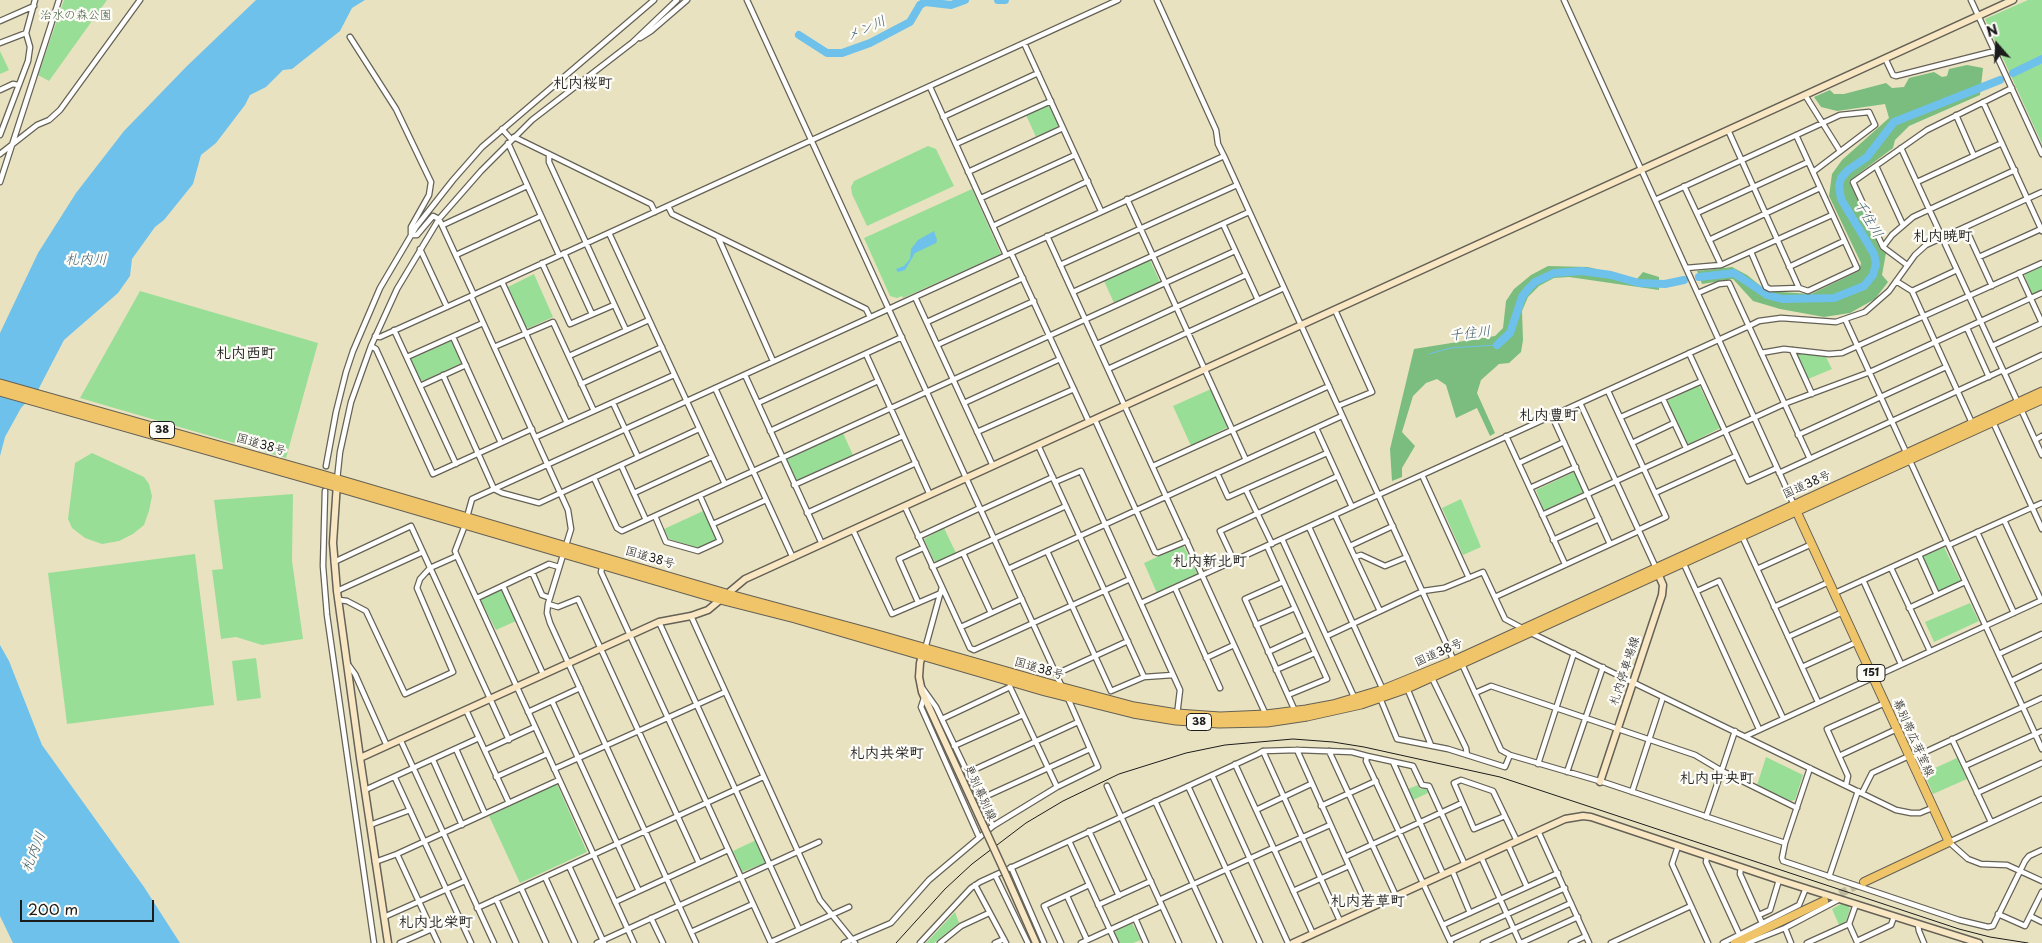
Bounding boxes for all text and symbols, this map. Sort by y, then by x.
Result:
park label: 治水の森公園 [40,9,112,23]
water label: メン川 [843,13,889,45]
text: N [1983,19,2001,42]
north arrow [1972,20,2022,70]
district label: 札内桜町 [553,75,613,93]
water label: 千住川 [1850,197,1886,241]
district label: 札内暁町 [1913,228,1973,246]
water label: 札内川 [65,252,107,268]
water label: 千住川 [1448,323,1492,345]
district label: 札内西町 [216,345,276,363]
district label: 札内豊町 [1519,407,1579,425]
road number: 38 [150,422,174,438]
street label: 国道38号 [234,431,288,459]
street label: 国道38号 [1781,468,1833,502]
street label: 国道38号 [623,544,677,572]
district label: 札内新北町 [1173,553,1247,571]
street label: 札内停車場線 [1607,635,1643,707]
street label: 国道38号 [1413,636,1465,670]
street label: 国道38号 [1012,655,1066,683]
road number: 151 [1857,664,1885,681]
street label: 幕別帯広芽室線 [1889,697,1937,779]
road number: 38 [1186,714,1212,730]
district label: 札内共栄町 [850,745,924,763]
street label: 更別幕別線 [961,763,999,823]
district label: 札内中央町 [1680,770,1754,788]
water label: 札内川 [18,829,50,875]
scale bar [22,890,156,922]
district label: 札内若草町 [1331,893,1405,911]
text: 200 m [28,897,78,920]
district label: 札内北栄町 [399,914,473,932]

